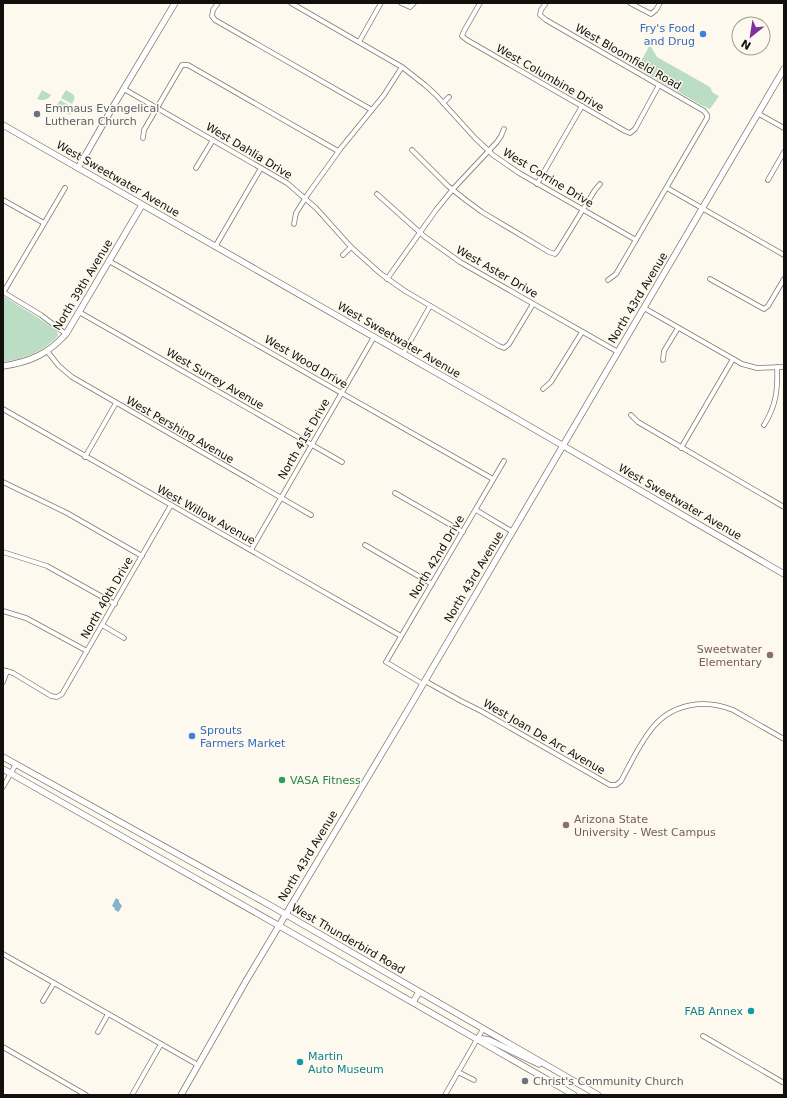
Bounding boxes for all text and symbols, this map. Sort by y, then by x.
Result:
north arrow [731,16,771,56]
street label: West Bloomfield Road [573,21,683,93]
place label: Fry's Food and Drug [640,22,695,48]
marker: Fry's Food and Drug [698,29,708,39]
text: N [739,36,753,52]
street label: West Columbine Drive [494,42,606,114]
place label: Emmaus Evangelical Lutheran Church [45,102,159,128]
marker: Emmaus Evangelical Lutheran Church [32,109,42,119]
street label: West Dahlia Drive [203,120,295,182]
street label: West Sweetwater Avenue [54,138,182,220]
street label: West Corrine Drive [500,146,596,210]
street label: North 39th Avenue [51,237,115,333]
street label: West Aster Drive [454,243,540,301]
street label: North 43rd Avenue [606,250,670,346]
street label: West Sweetwater Avenue [335,299,463,381]
street label: West Wood Drive [262,333,350,391]
street label: West Surrey Avenue [164,346,266,412]
street label: West Pershing Avenue [124,394,236,466]
street label: North 41st Drive [276,396,333,482]
street label: West Sweetwater Avenue [616,461,744,543]
street label: West Willow Avenue [155,483,258,548]
street label: North 42nd Drive [407,513,467,601]
street label: North 43rd Avenue [442,529,506,625]
street label: North 40th Drive [78,555,136,641]
place label: Sweetwater Elementary [697,643,762,669]
marker: Sweetwater Elementary [765,650,775,660]
street label: West Joan De Arc Avenue [481,697,607,777]
place label: Sprouts Farmers Market [200,724,286,750]
marker: Sprouts Farmers Market [187,731,197,741]
place label: VASA Fitness [290,774,361,787]
marker: VASA Fitness [277,775,287,785]
street label: North 43rd Avenue [276,808,340,904]
place label: Arizona State University - West Campus [574,813,716,839]
marker: Arizona State University - West Campus [561,820,571,830]
street label: West Thunderbird Road [289,901,407,977]
place label: FAB Annex [685,1005,743,1018]
marker: FAB Annex [746,1006,756,1016]
place label: Martin Auto Museum [308,1050,384,1076]
marker: Martin Auto Museum [295,1057,305,1067]
place label: Christ's Community Church [533,1075,684,1088]
marker: Christ's Community Church [520,1076,530,1086]

